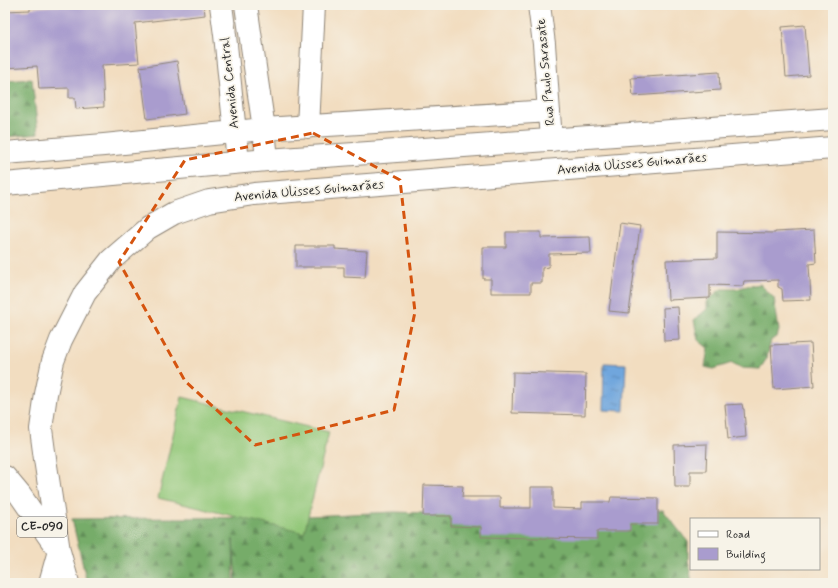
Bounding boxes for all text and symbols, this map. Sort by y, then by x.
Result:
street label: Rua Paulo Sarasate [533,18,559,126]
street label: Avenida Central [217,37,243,129]
street label: Avenida Ulisses Guimarães [557,149,708,179]
street label: Avenida Ulisses Guimarães [234,176,385,206]
road number: CE-090 [17,517,67,537]
legend [690,518,820,570]
text: Road [726,527,750,543]
text: Building [726,547,766,564]

